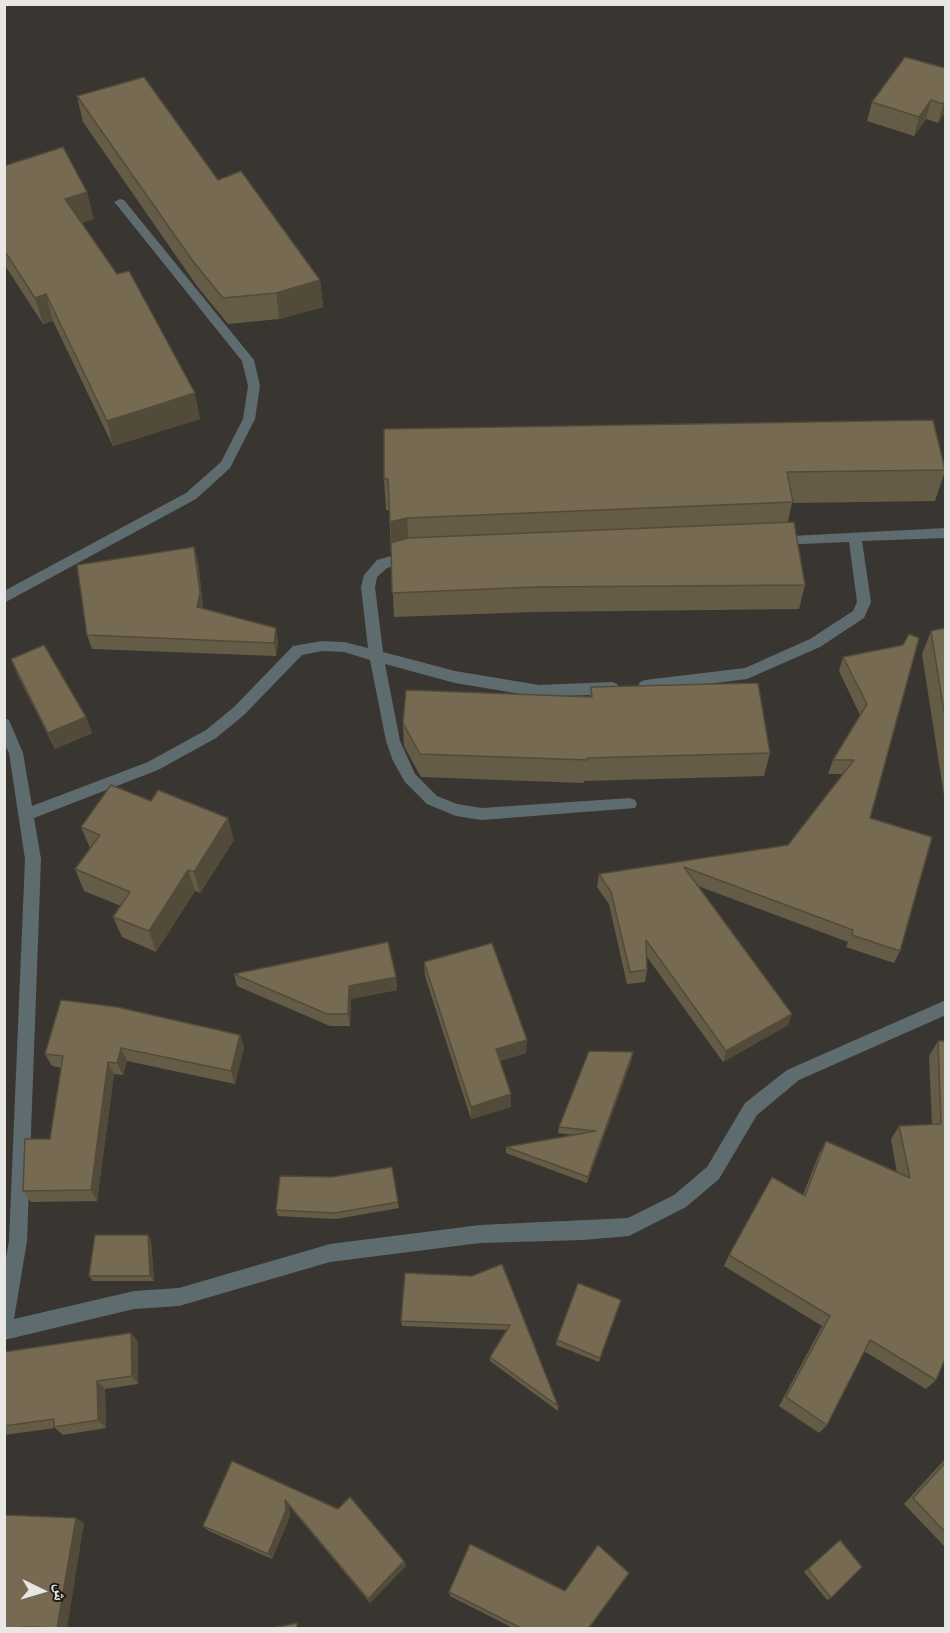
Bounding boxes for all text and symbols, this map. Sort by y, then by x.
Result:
north arrow [12,1561,72,1621]
text: ش [50,1583,71,1602]

